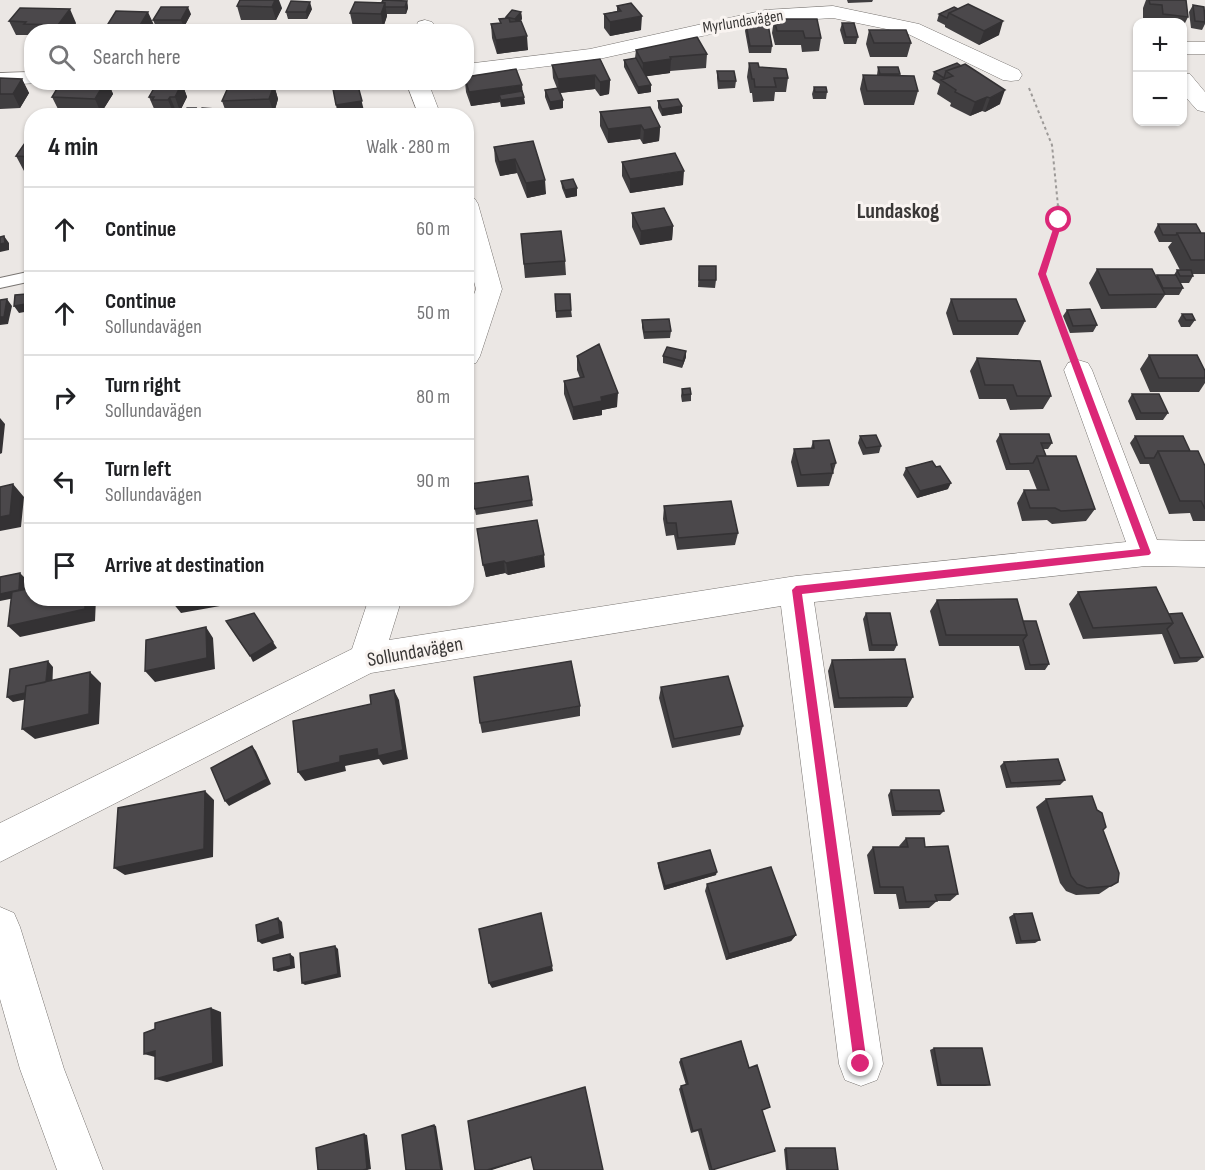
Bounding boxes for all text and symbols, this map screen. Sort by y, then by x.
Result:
street label: Myrlundavägen [701,6,785,38]
map controls [1133,18,1187,126]
button: + [1133,18,1187,72]
search box [24,24,474,90]
icon: search [45,41,78,74]
text: Search here [93,44,180,71]
button: − [1133,72,1187,126]
text: 4 min [48,132,98,163]
text: Walk · 280 m [366,135,450,159]
district label: Lundaskog [857,198,939,225]
route start [1045,206,1071,232]
icon: ahead [48,213,81,246]
text: Continue [105,216,176,243]
text: 60 m [416,217,450,241]
text: Continue [105,288,176,315]
icon: ahead [48,297,81,330]
text: 50 m [417,301,450,325]
text: Sollundavägen [105,315,202,339]
text: Turn right [105,372,181,399]
icon: right [48,381,81,414]
text: 80 m [416,385,450,409]
text: Sollundavägen [105,399,202,423]
text: Turn left [105,456,171,483]
icon: left [48,465,81,498]
text: 90 m [416,469,450,493]
text: Sollundavägen [105,483,202,507]
icon: arrive [48,549,81,582]
text: Arrive at destination [105,552,264,579]
street label: Sollundavägen [365,632,465,672]
route end [847,1050,873,1076]

